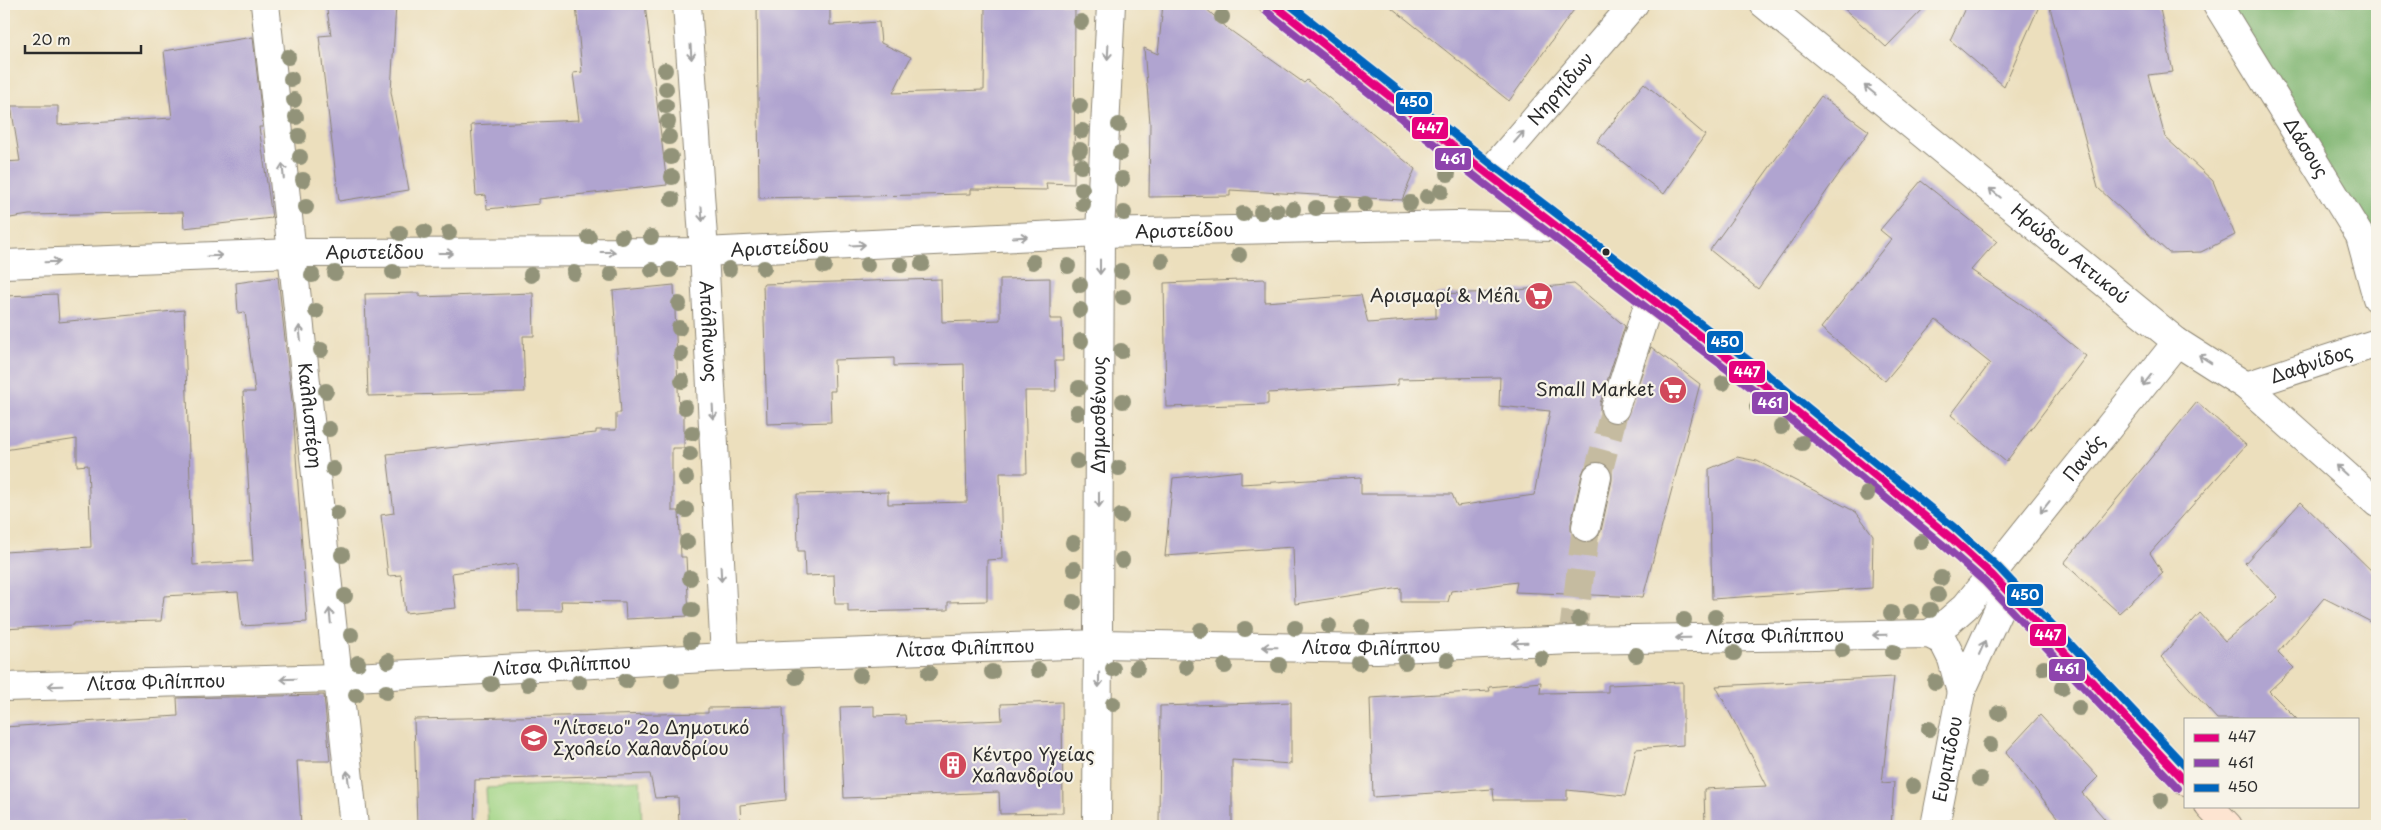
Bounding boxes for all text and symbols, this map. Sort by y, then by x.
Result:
scale bar [25,22,141,54]
text: 20 m [32,27,71,50]
one-way arrow [686,44,695,60]
one-way arrow [1104,44,1113,60]
street label: Νηρηίδων [1520,45,1599,131]
one-way arrow [1863,85,1876,96]
line badge: 450 [1395,91,1433,115]
text: 450 [1400,91,1428,112]
street label: Δάσους [2278,112,2336,183]
line badge: 447 [1411,116,1449,140]
text: 447 [1417,117,1444,138]
one-way arrow [1514,131,1525,144]
line badge: 461 [1434,147,1472,171]
text: 461 [1441,148,1466,169]
one-way arrow [278,164,288,180]
one-way arrow [1989,188,2002,199]
street label: Ηρώδου Αττικού [2006,196,2136,310]
one-way arrow [697,206,706,222]
street label: Αριστείδου [1135,215,1234,244]
street label: Αριστείδου [730,231,830,263]
one-way arrow [1012,233,1028,242]
street label: Αριστείδου [325,238,424,265]
one-way arrow [850,240,866,249]
one-way arrow [600,247,616,257]
unlabelled marker [1601,247,1611,257]
one-way arrow [437,248,453,258]
one-way arrow [207,251,223,260]
one-way arrow [44,258,60,267]
one-way arrow [1095,258,1105,275]
street label: Απόλλωνος [694,280,726,382]
place label: Αρισμαρί & Μέλι [1370,281,1520,308]
supermarket icon: Αρισμαρί & Μέλι [1524,281,1554,311]
one-way arrow [295,325,305,341]
line badge: 450 [1706,330,1744,354]
text: 450 [1711,331,1739,352]
street label: Δαφνίδος [2266,337,2356,389]
one-way arrow [2198,354,2212,364]
street label: Δημοσθένους [1084,356,1111,474]
line badge: 447 [1728,360,1766,384]
street label: Καλλισπέρη [292,361,330,470]
text: 447 [1734,361,1761,382]
one-way arrow [2141,373,2152,386]
place label: Small Market [1536,375,1654,402]
supermarket icon: Small Market [1658,375,1688,405]
line badge: 461 [1751,391,1789,415]
text: 461 [1758,392,1783,413]
one-way arrow [708,403,717,419]
street label: Πανός [2056,428,2111,487]
one-way arrow [2334,465,2347,476]
one-way arrow [1094,491,1104,507]
one-way arrow [2040,500,2051,513]
one-way arrow [716,566,726,582]
line badge: 450 [2006,583,2044,607]
text: 450 [2011,584,2039,605]
one-way arrow [325,609,335,625]
street label: Λίτσα Φιλίππου [1705,620,1844,650]
line badge: 447 [2029,623,2067,647]
text: 447 [2035,624,2062,645]
one-way arrow [1872,630,1888,639]
street label: Λίτσα Φιλίππου [895,631,1035,663]
street label: Λίτσα Φιλίππου [1301,631,1441,661]
one-way arrow [1675,633,1691,643]
one-way arrow [1512,638,1528,647]
one-way arrow [1977,641,1987,656]
one-way arrow [1263,642,1279,652]
street label: Λίτσα Φιλίππου [491,647,632,682]
line badge: 461 [2048,658,2086,682]
text: 461 [2055,658,2080,679]
street label: Λίτσα Φιλίππου [86,666,226,697]
one-way arrow [1094,671,1104,687]
one-way arrow [280,674,296,684]
one-way arrow [47,681,63,690]
place label: "Λίτσειο" 2ο Δημοτικό Σχολείο Χαλανδρίου [553,713,749,761]
street label: Ευριπίδου [1925,714,1968,804]
legend [2184,718,2358,808]
school or university icon: "Λίτσειο" 2ο Δημοτικό Σχολείο Χαλανδρίου [519,723,549,753]
text: 447 [2228,724,2257,747]
place label: Κέντρο Υγείας Χαλανδρίου [972,740,1094,788]
building icon: Κέντρο Υγείας Χαλανδρίου [938,750,968,780]
text: 461 [2228,750,2254,773]
one-way arrow [343,770,353,786]
text: 450 [2228,774,2258,797]

